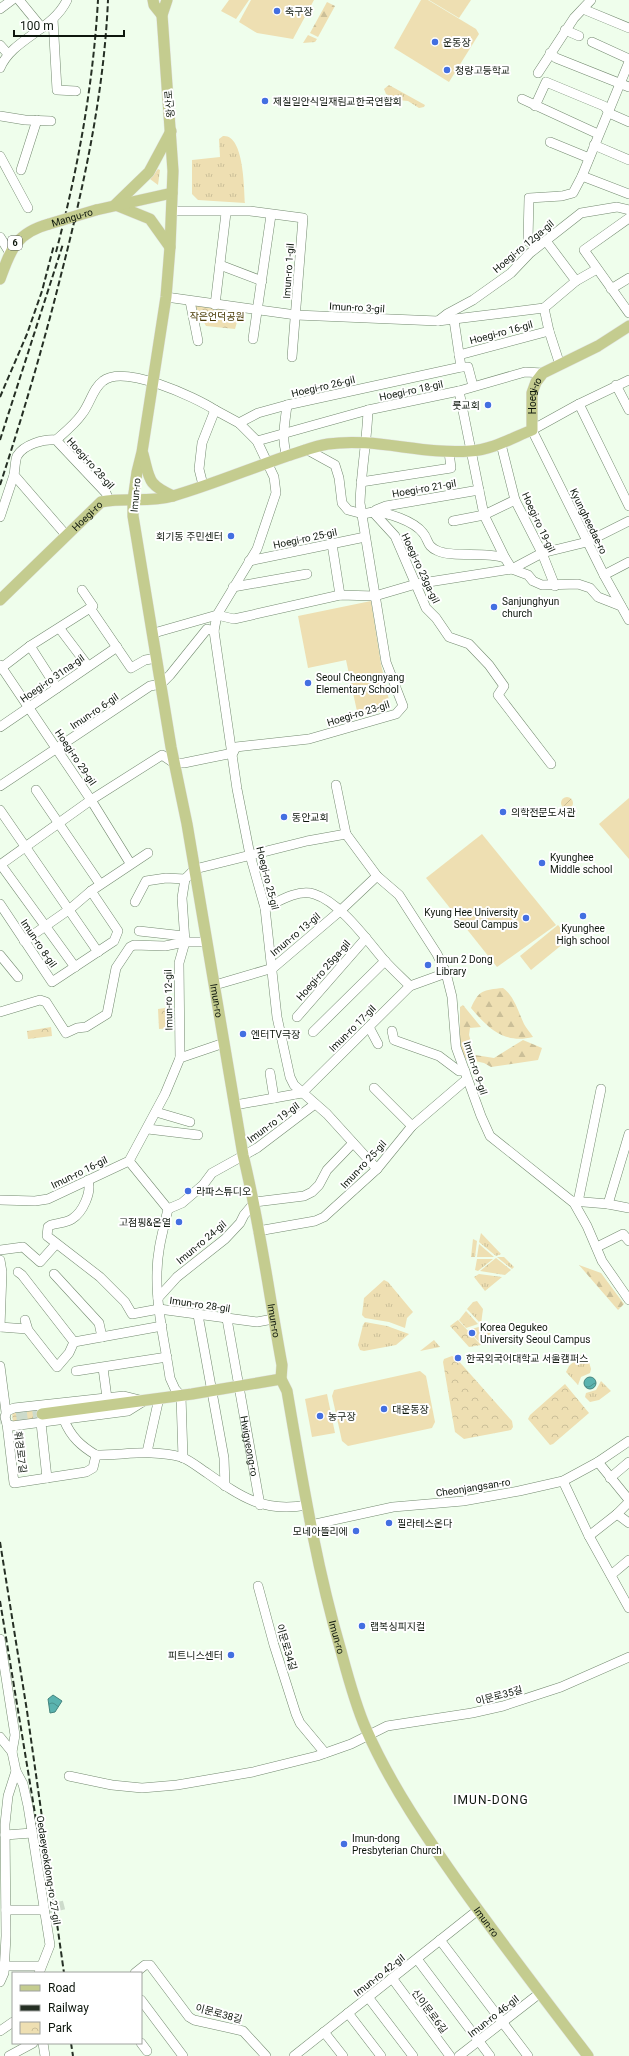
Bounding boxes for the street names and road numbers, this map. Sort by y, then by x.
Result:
street label: 왕산로 [163,90,176,118]
street label: Mangu-ro [50,206,94,229]
street label: Hoegi-ro 12ga-gil [491,218,556,275]
road number: 6 [8,236,22,250]
street label: Imun-ro 1-gil [281,243,296,299]
street label: Imun-ro 3-gil [329,301,385,314]
street label: Hoegi-ro 16-gil [468,319,534,346]
street label: Hoegi-ro 26-gil [290,374,356,399]
street label: Hoegi-ro [527,375,544,414]
street label: Hoegi-ro 18-gil [378,378,444,403]
street label: Hoegi-ro 28-gil [65,436,116,491]
street label: Imun-ro [129,477,142,513]
street label: Hoegi-ro 21-gil [391,477,457,500]
street label: Kyungheedae-ro [568,487,609,556]
street label: Hoegi-ro 19-gil [520,490,557,554]
street label: Hoegi-ro [70,499,105,533]
street label: Hoegi-ro 25-gil [272,526,338,551]
street label: Hoegi-ro 23ga-gil [400,531,442,605]
street label: Hoegi-ro 31na-gil [18,652,87,705]
street label: Imun-ro 6-gil [68,691,120,732]
street label: Hoegi-ro 23-gil [325,699,391,728]
street label: Hoegi-ro 29-gil [53,727,98,787]
street label: Hoegi-ro 25-gil [254,845,281,911]
street label: Imun-ro 13-gil [268,910,322,958]
street label: Imun-ro 8-gil [18,917,59,969]
street label: Hoegi-ro 25ga-gil [294,938,352,1003]
street label: Imun-ro 12-gil [162,969,175,1031]
street label: Imun-ro [208,983,225,1019]
street label: Imun-ro 17-gil [327,1003,378,1054]
street label: Imun-ro 9-gil [462,1040,489,1096]
street label: Imun-ro 19-gil [245,1100,301,1145]
street label: Imun-ro 25-gil [338,1138,388,1190]
street label: Imun-ro 16-gil [49,1154,109,1191]
street label: Imun-ro 24-gil [174,1218,228,1266]
street label: Imun-ro 28-gil [169,1295,231,1314]
street label: Imun-ro [265,1303,282,1339]
street label: Hwigyeong-ro [238,1415,260,1478]
street label: 휘경로7길 [12,1430,29,1474]
street label: Cheonjangsan-ro [435,1476,511,1499]
street label: Imun-ro [327,1619,347,1656]
street label: 이문로34길 [274,1623,299,1672]
street label: 이문로35길 [475,1684,524,1707]
street label: Oedaeyeokdong-ro 27-gil [34,1815,63,1925]
street label: Imun-ro [472,1905,501,1939]
street label: Imun-ro 42-gil [352,1952,407,1999]
street label: 신이문로6길 [410,1987,450,2035]
street label: Imun-ro 46-gil [466,1993,521,2040]
street label: 이문로38길 [194,2002,243,2025]

